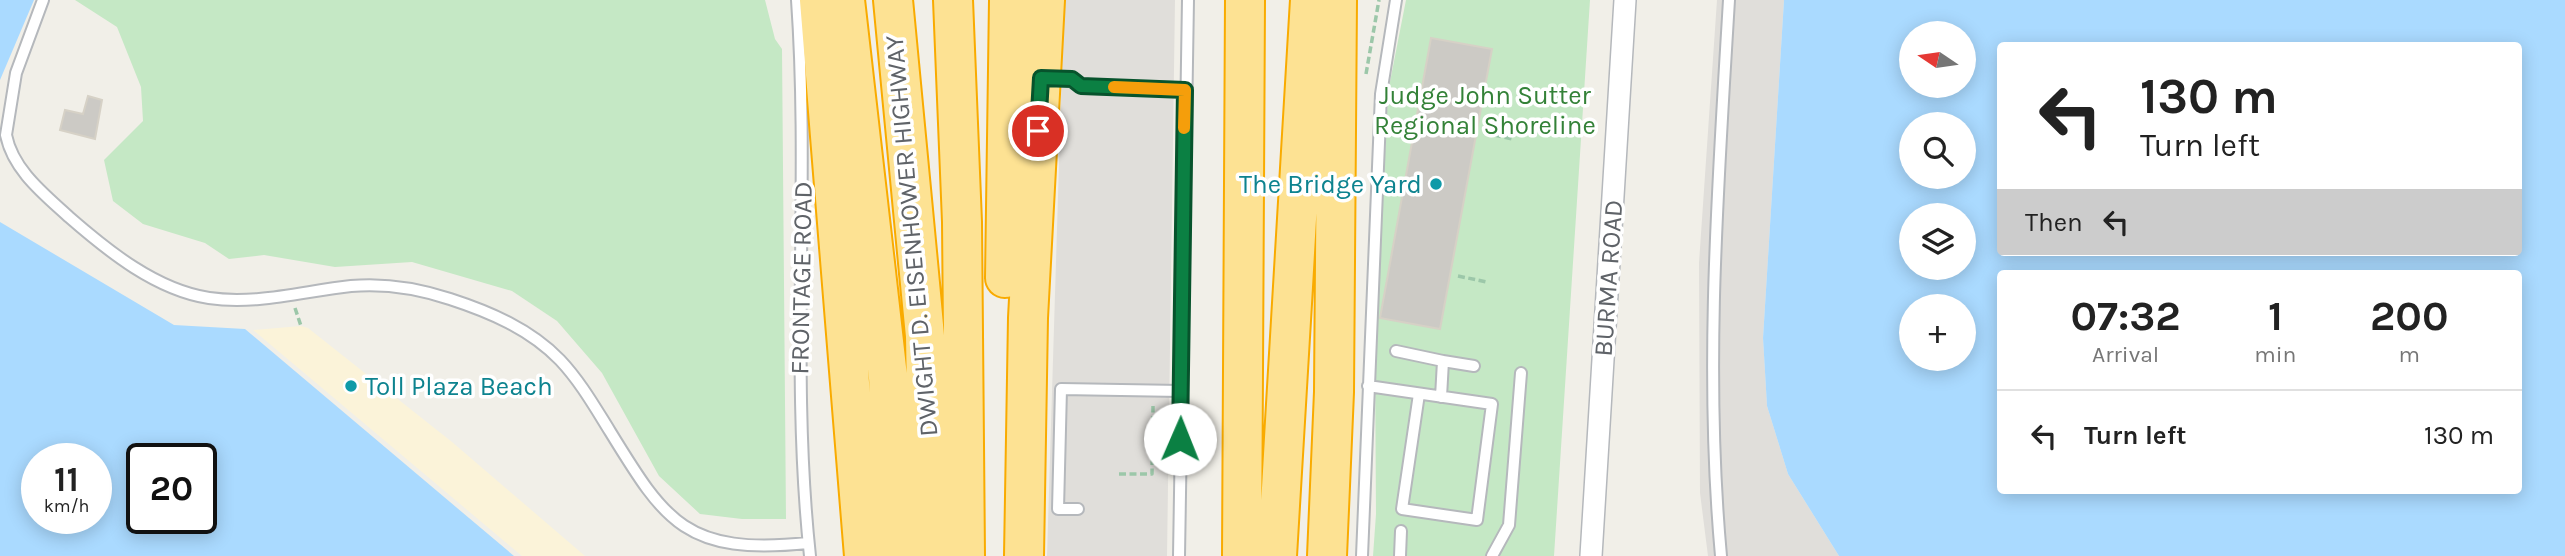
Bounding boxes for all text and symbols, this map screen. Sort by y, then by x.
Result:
north arrow [1899,21,1976,98]
map controls [1899,21,1976,371]
street label: DWIGHT D. EISENHOWER HIGHWAY [878,33,944,438]
text: 130 m [2140,68,2278,125]
icon: left [2025,70,2116,161]
park label: Judge John Sutter Regional Shoreline [1374,80,1596,141]
pin [1008,101,1068,161]
icon: arrive [1019,112,1057,150]
button: search [1899,112,1976,189]
text: Turn left [2140,127,2260,164]
place label: The Bridge Yard [1239,169,1422,200]
marker: The Bridge Yard [1428,176,1444,192]
street label: FRONTAGE ROAD [784,181,819,375]
street label: BURMA ROAD [1588,199,1629,357]
button: layers [1899,203,1976,280]
icon: left [2097,203,2135,241]
text: Then [2025,207,2083,238]
text: 07:32 [2070,291,2181,341]
text: 1 [2268,291,2283,341]
text: 200 [2370,291,2449,341]
button: + [1899,294,1976,371]
text: Arrival [2092,341,2159,368]
text: min [2254,341,2297,368]
text: m [2398,341,2420,368]
place label: Toll Plaza Beach [365,371,553,402]
marker: Toll Plaza Beach [343,378,359,394]
position arrow [1143,402,1217,476]
icon: left [2025,417,2063,455]
text: Turn left [2084,420,2186,451]
text: 130 m [2424,420,2494,451]
speed limit sign: 20 [126,443,217,534]
text: 11 [54,459,79,500]
text: km/h [44,495,89,517]

